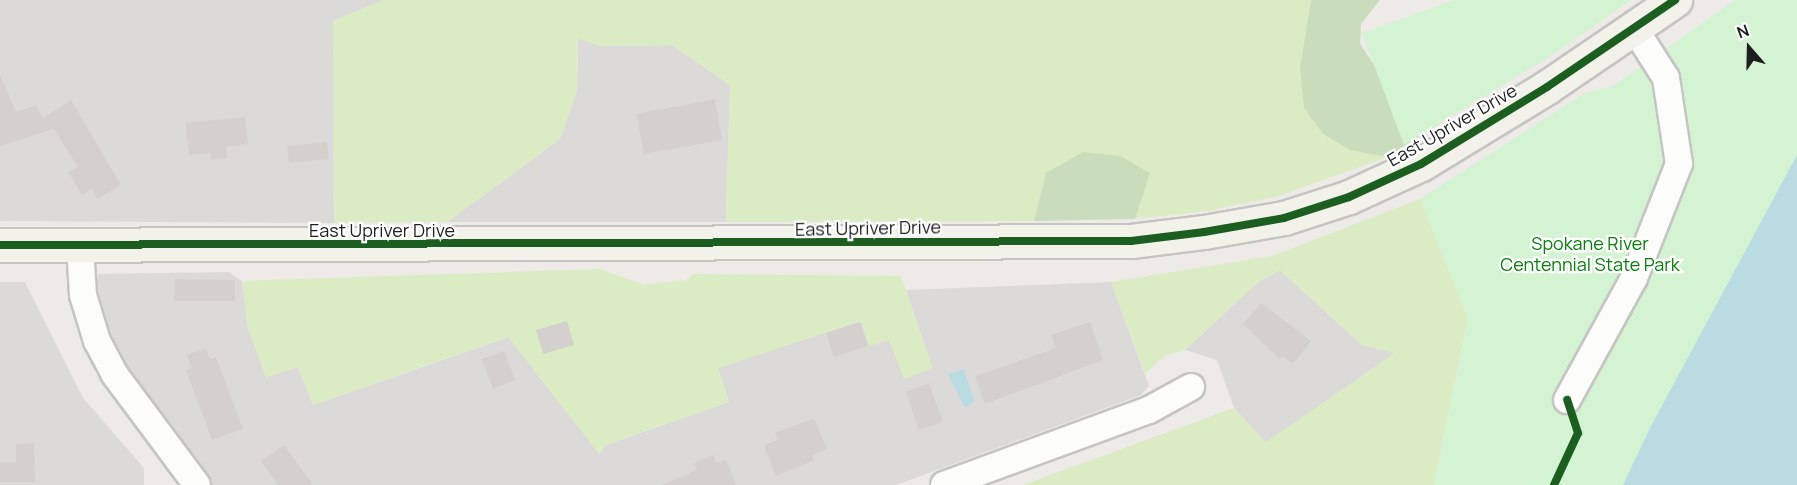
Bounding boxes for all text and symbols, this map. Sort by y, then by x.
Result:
north arrow [1719,18,1779,78]
text: N [1734,19,1752,43]
street label: East Upriver Drive [1383,79,1521,171]
street label: East Upriver Drive [795,216,941,240]
street label: East Upriver Drive [309,219,455,241]
park label: Spokane River Centennial State Park [1500,233,1680,276]

